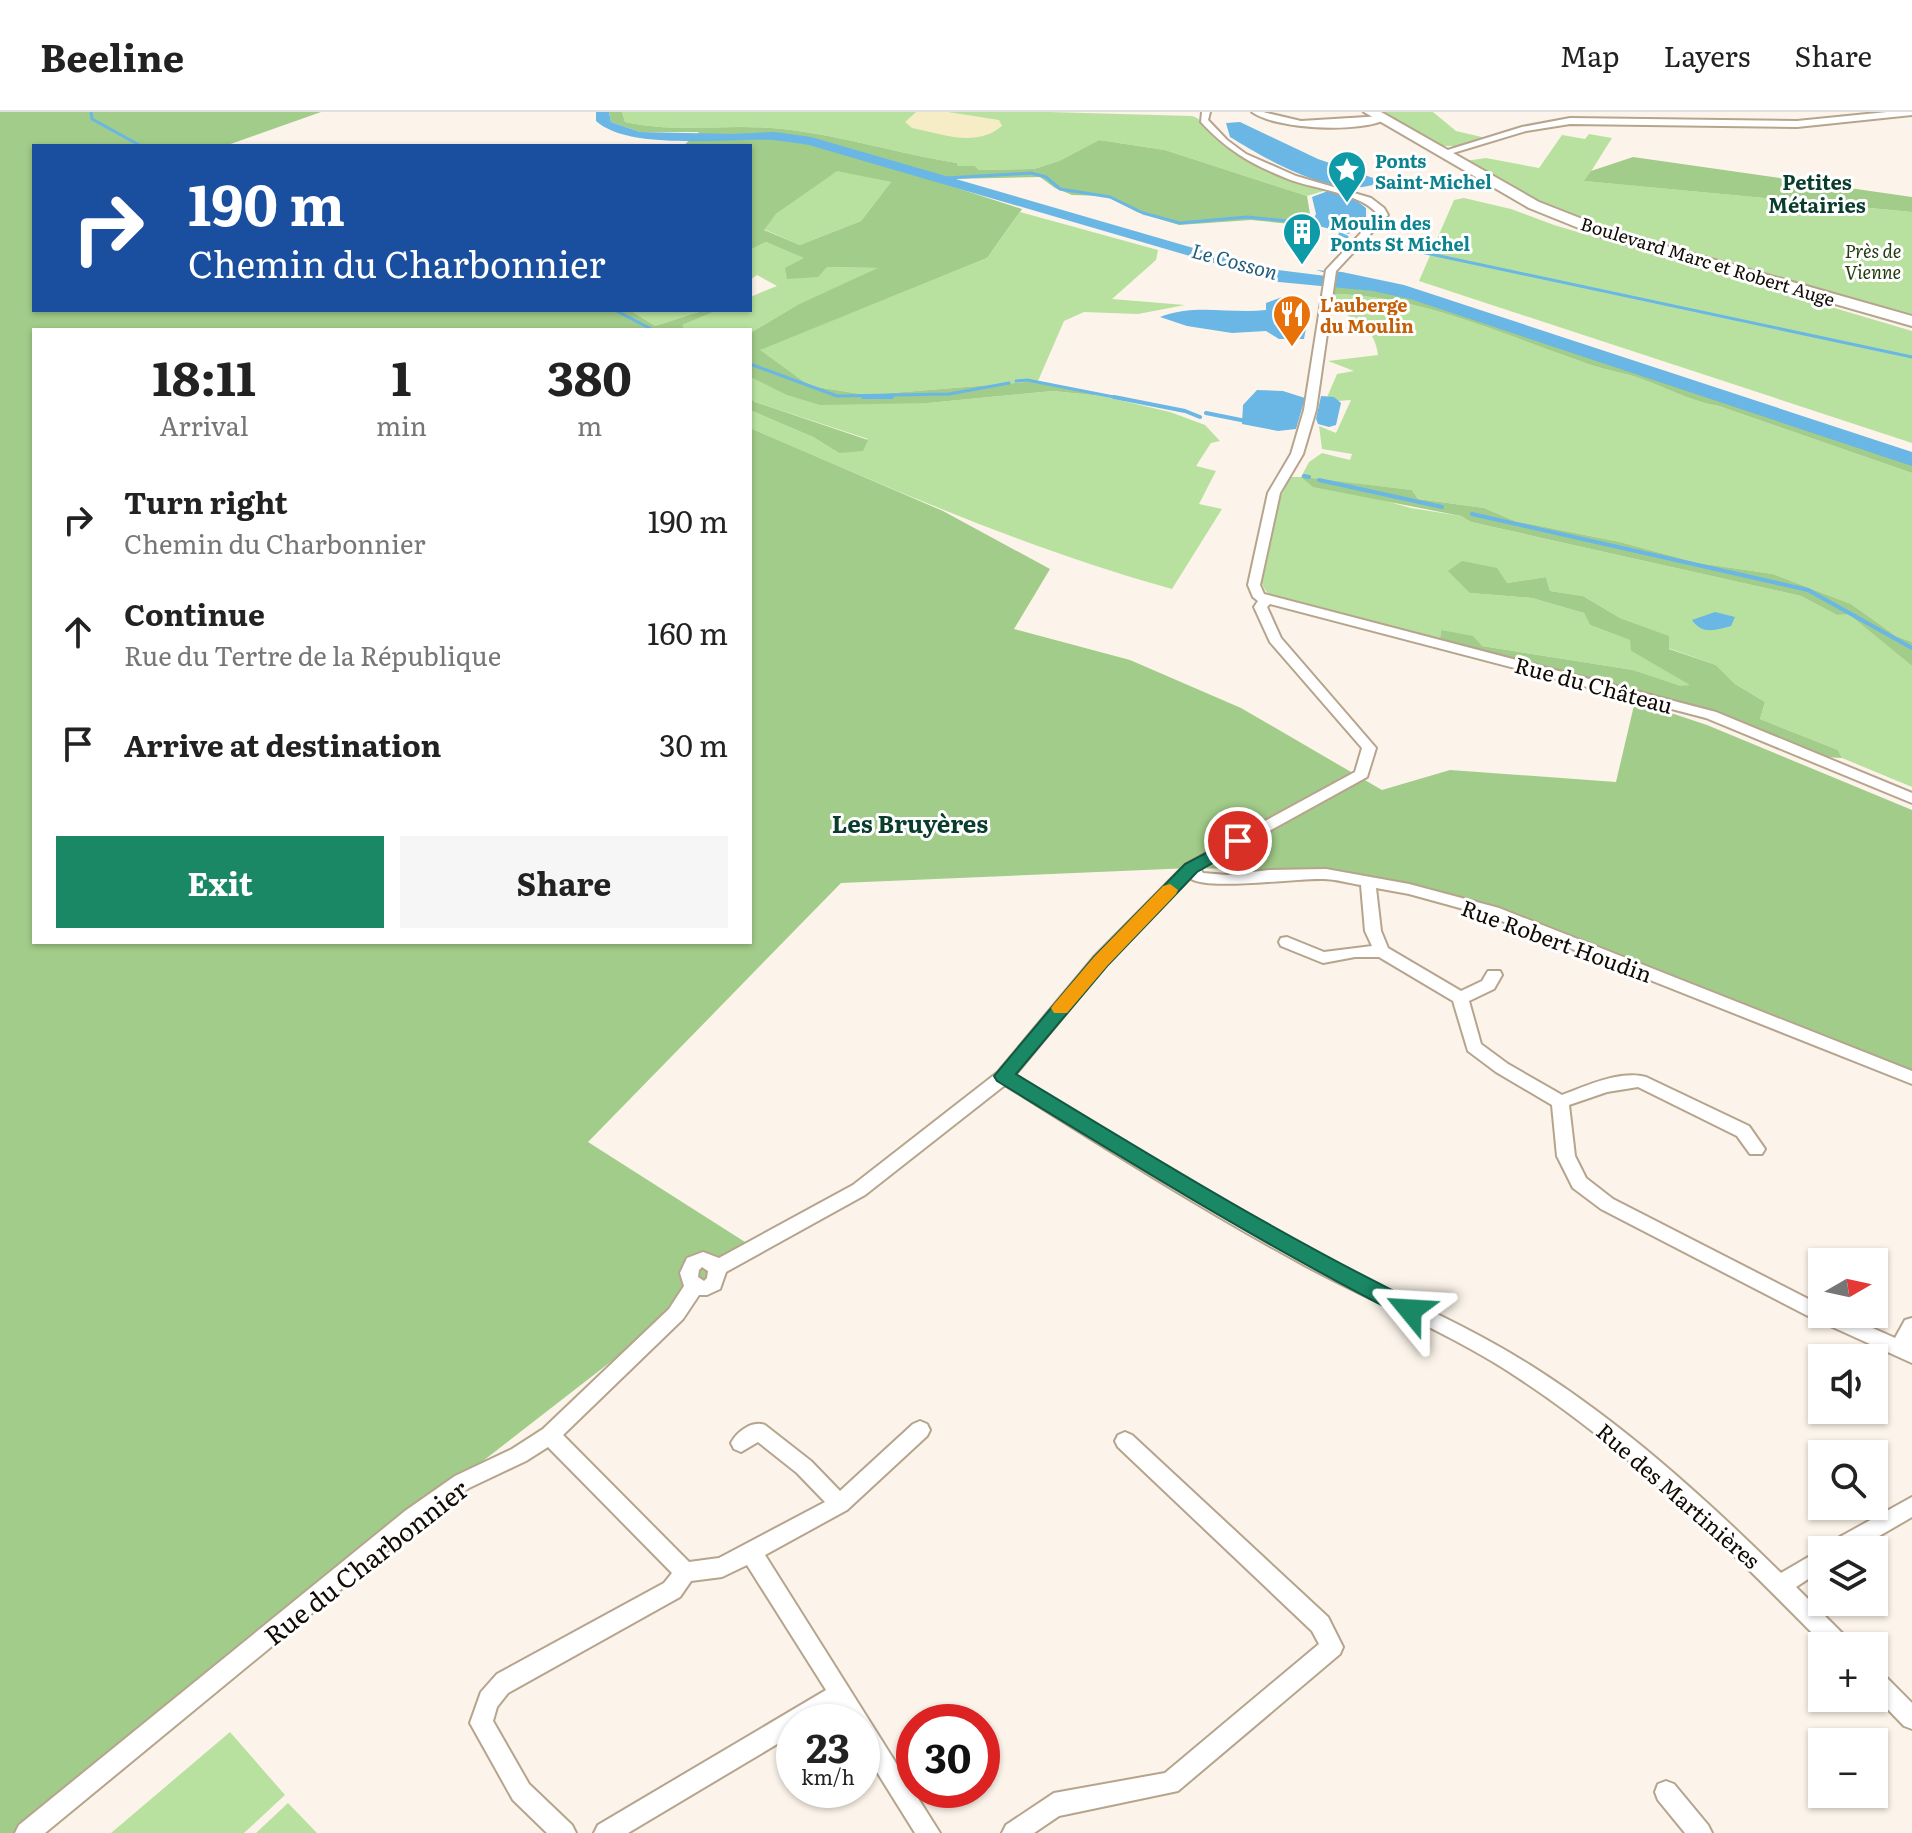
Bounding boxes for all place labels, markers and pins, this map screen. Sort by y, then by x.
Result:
place label: Ponts Saint-Michel [1375,147,1492,195]
place icon: Ponts Saint-Michel [1326,149,1368,204]
place label: Moulin des Ponts St Michel [1330,209,1471,257]
building icon: Moulin des Ponts St Michel [1281,211,1323,266]
place label: L'auberge du Moulin [1320,291,1414,339]
restaurant icon: L'auberge du Moulin [1271,293,1313,348]
pin [1204,807,1272,875]

